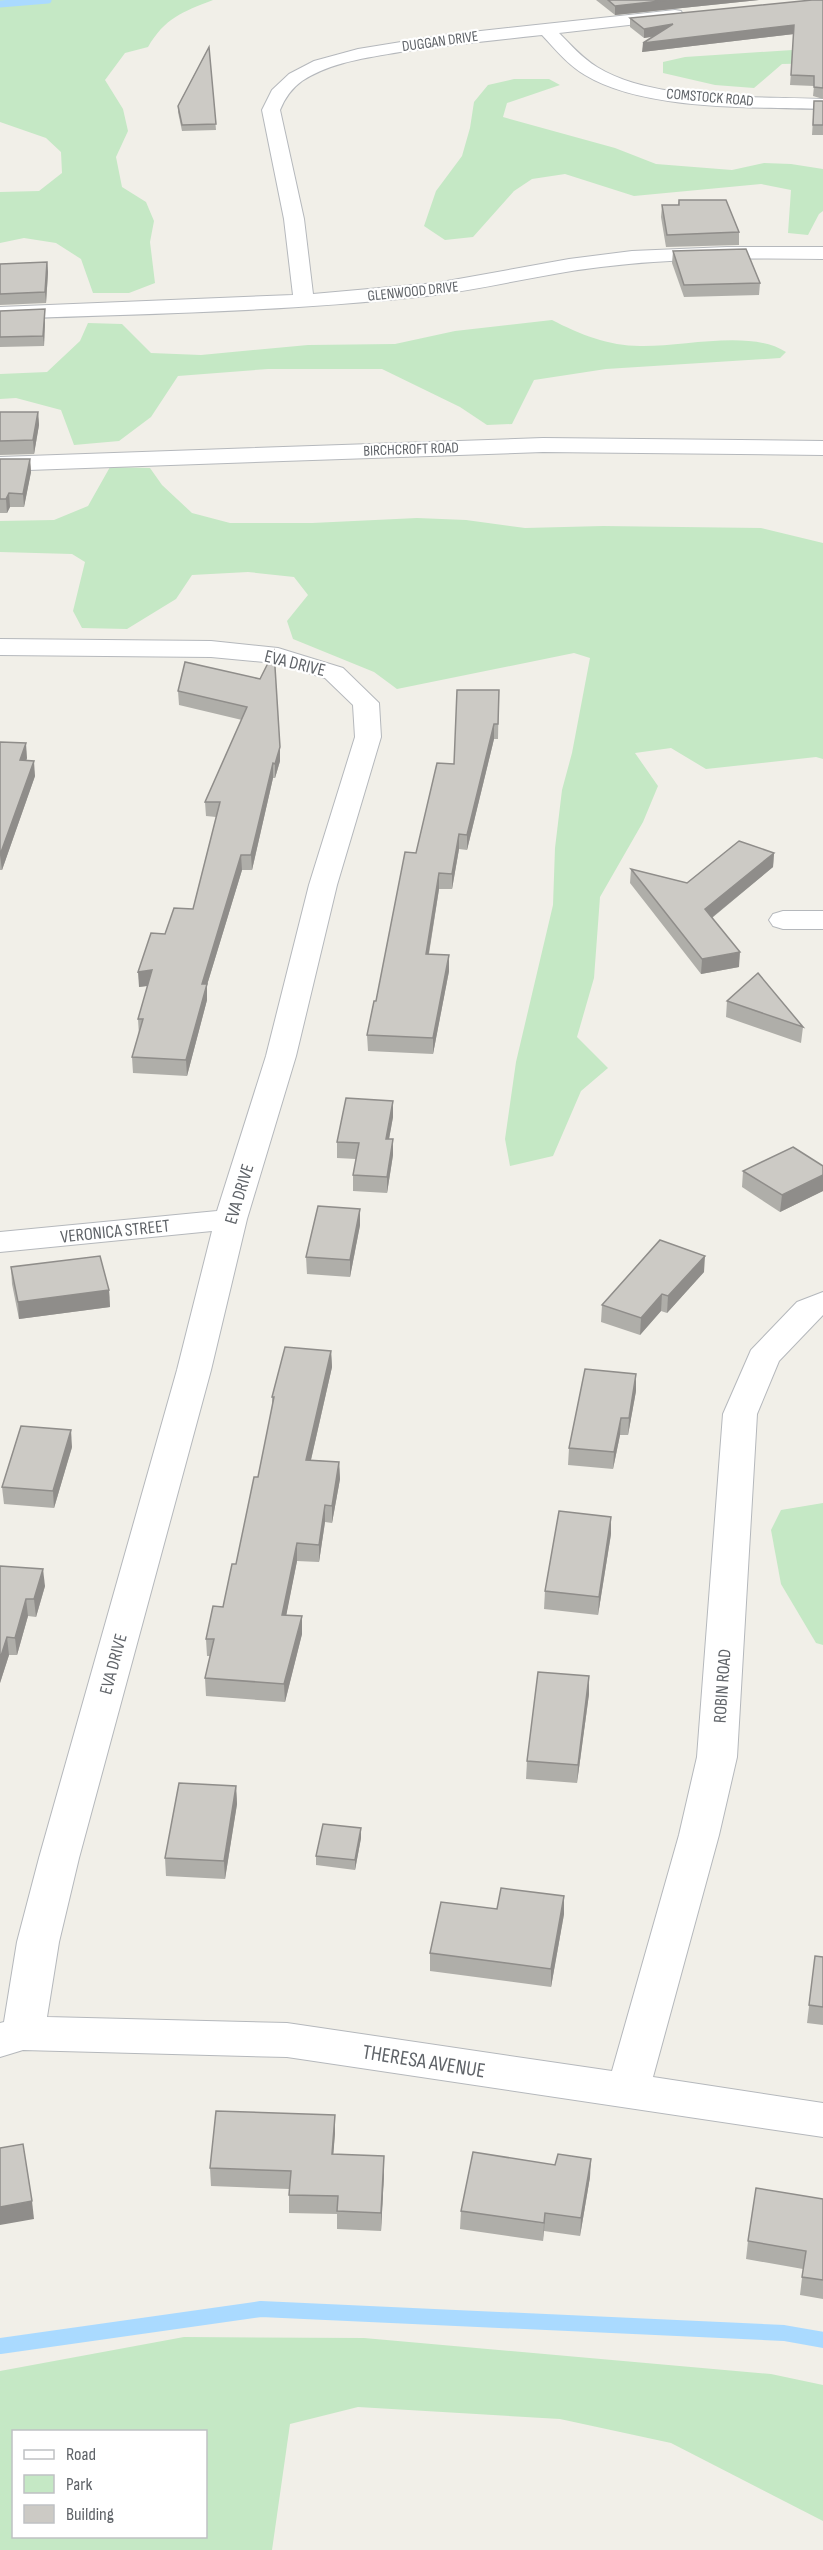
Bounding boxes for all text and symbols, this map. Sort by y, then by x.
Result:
street label: DUGGAN DRIVE [401,27,479,56]
street label: COMSTOCK ROAD [666,84,754,111]
street label: GLENWOOD DRIVE [367,277,459,306]
street label: BIRCHCROFT ROAD [363,438,459,461]
street label: EVA DRIVE [262,646,327,681]
street label: EVA DRIVE [220,1161,259,1227]
street label: VERONICA STREET [59,1215,171,1248]
street label: EVA DRIVE [95,1632,132,1697]
street label: ROBIN ROAD [709,1648,736,1724]
street label: THERESA AVENUE [361,2039,487,2084]
legend [12,2430,207,2538]
text: Road [66,2444,96,2465]
text: Park [66,2474,92,2495]
text: Building [66,2504,114,2525]

